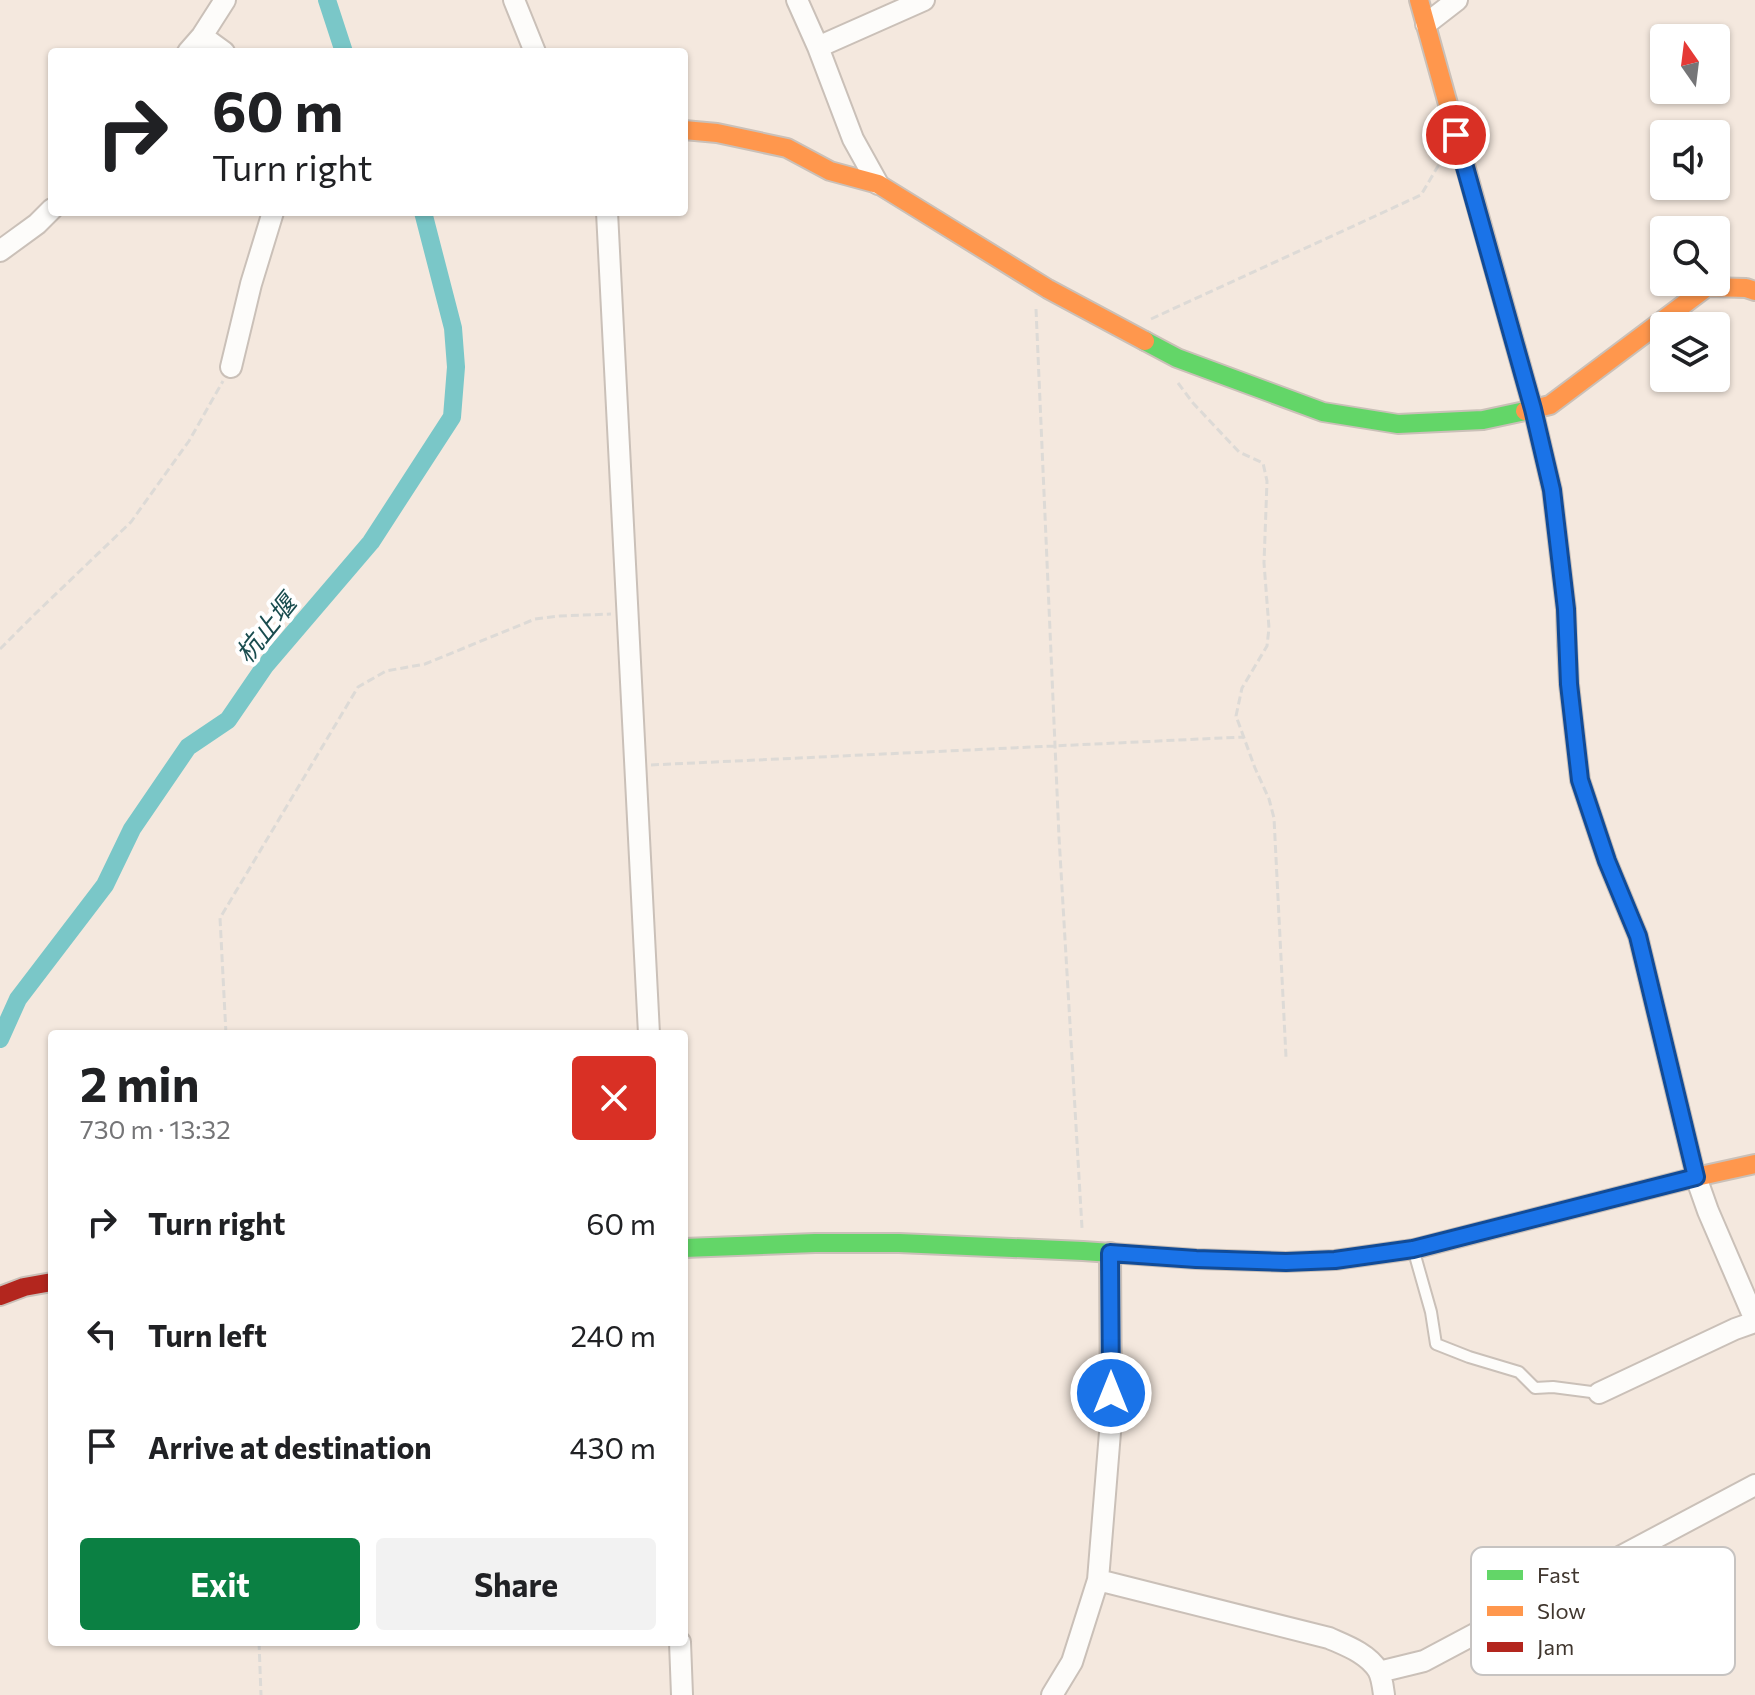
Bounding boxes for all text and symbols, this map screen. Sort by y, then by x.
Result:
north arrow [1650,24,1730,104]
map controls [1650,24,1730,392]
text: 60 m [212,75,343,144]
icon: right [80,80,184,184]
pin [1422,101,1490,169]
icon: arrive [1434,113,1478,157]
button: sound [1650,120,1730,200]
text: Turn right [212,144,373,188]
button: search [1650,216,1730,296]
button: layers [1650,312,1730,392]
water label: 杭止堰 [228,585,304,668]
text: 2 min [80,1053,200,1112]
button: close [572,1056,656,1140]
text: 730 m · 13:32 [80,1113,231,1144]
icon: right [80,1200,124,1244]
text: Turn right [148,1204,285,1241]
text: 60 m [586,1204,656,1241]
icon: left [80,1312,124,1356]
text: Turn left [148,1316,267,1353]
text: 240 m [570,1316,656,1353]
position arrow [1069,1351,1153,1435]
icon: arrive [80,1424,124,1468]
text: Arrive at destination [148,1428,432,1465]
text: 430 m [569,1428,656,1465]
button: Exit [80,1538,360,1630]
button: Share [376,1538,656,1630]
legend [1471,1547,1735,1675]
text: Fast [1537,1561,1580,1588]
text: Slow [1537,1597,1586,1624]
text: Jam [1537,1633,1574,1660]

